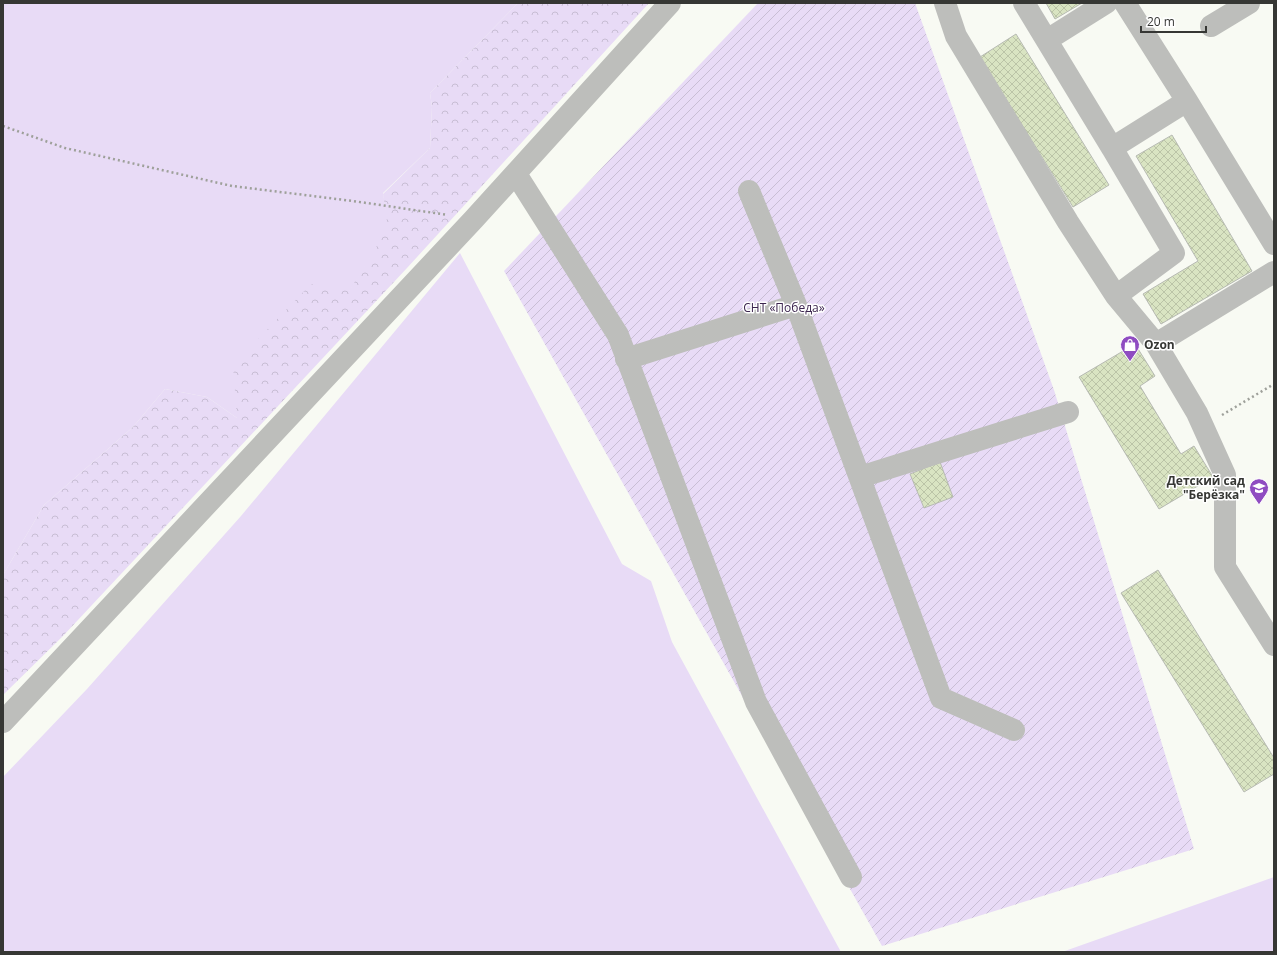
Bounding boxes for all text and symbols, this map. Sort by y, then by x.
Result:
scale bar [1141,8,1206,34]
text: 20 m [1147,13,1175,30]
park label: СНТ «Победа» [743,299,825,316]
shop icon: Ozon [1119,334,1141,362]
place label: Ozon [1144,336,1175,353]
place label: Детский сад "Берёзка" [1167,472,1245,503]
school or university icon: Детский сад "Берёзка" [1248,477,1270,505]

